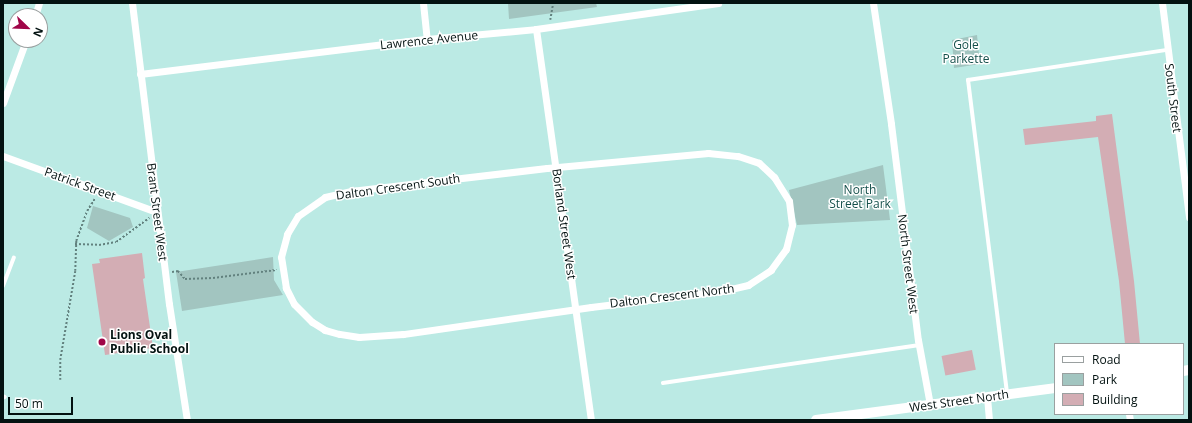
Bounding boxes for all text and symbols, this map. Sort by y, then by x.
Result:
north arrow [8,8,48,48]
text: N [30,25,47,40]
street label: Lawrence Avenue [379,28,479,52]
park label: Gole Parkette [942,38,990,66]
street label: South Street [1162,63,1184,133]
street label: Brant Street West [144,162,170,262]
street label: Patrick Street [42,164,118,204]
street label: Borland Street West [549,168,579,280]
street label: Dalton Crescent South [335,171,461,203]
park label: North Street Park [829,183,891,211]
street label: North Street West [895,213,921,315]
street label: Dalton Crescent North [609,281,735,311]
place label: Lions Oval Public School [110,328,189,356]
marker: Lions Oval Public School [97,337,107,347]
legend [1054,343,1184,415]
text: Road [1092,351,1121,368]
text: Park [1092,371,1117,388]
street label: West Street North [908,387,1010,415]
scale bar [10,389,75,415]
text: Building [1092,391,1137,408]
text: 50 m [15,395,43,412]

